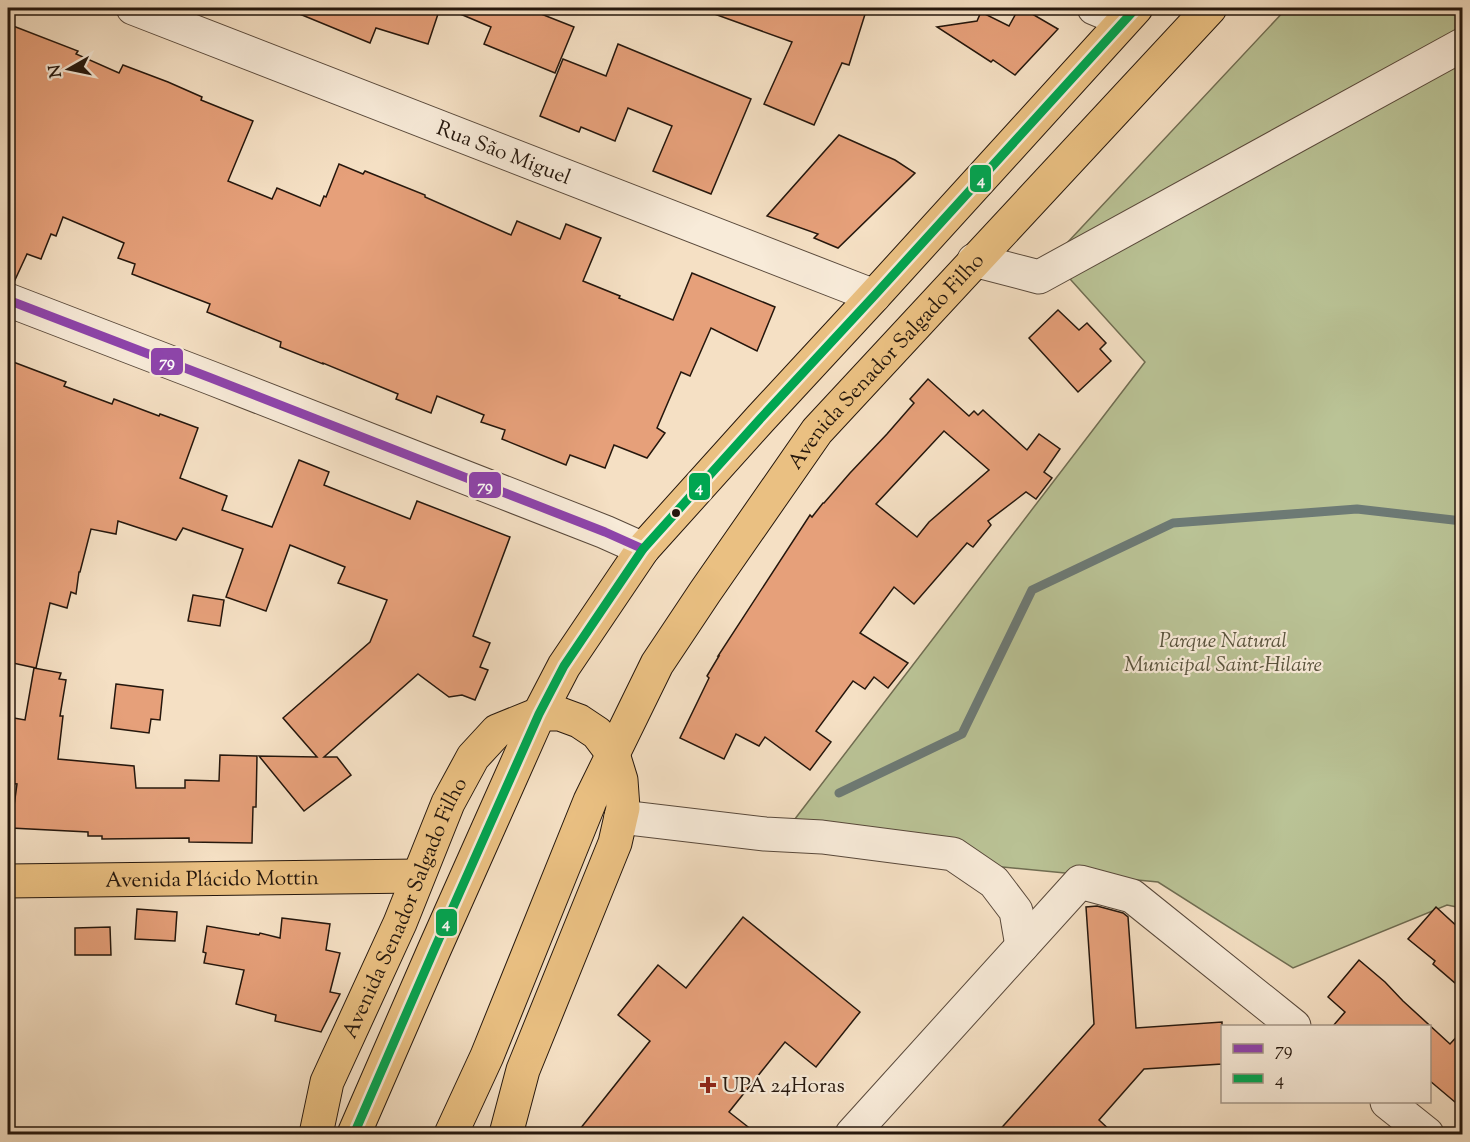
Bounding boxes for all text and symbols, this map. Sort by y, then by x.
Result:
north arrow [39,39,99,99]
text: N [44,63,69,79]
street label: Rua São Miguel [432,114,575,194]
line badge: 4 [969,164,992,193]
text: 4 [976,170,985,193]
street label: Avenida Senador Salgado Filho [782,247,992,476]
line badge: 79 [150,347,184,376]
text: 79 [159,352,175,375]
line badge: 79 [468,471,502,499]
line badge: 4 [688,472,711,501]
text: 79 [477,476,493,499]
text: 4 [694,477,703,500]
unlabelled marker [670,507,682,519]
park label: Parque Natural Municipal Saint-Hilaire [1124,627,1322,681]
street label: Avenida Senador Salgado Filho [336,772,476,1044]
street label: Avenida Plácido Mottin [105,864,319,897]
line badge: 4 [435,908,458,937]
text: 4 [441,913,450,936]
legend [1221,1025,1431,1103]
text: 79 [1275,1038,1293,1064]
text: 4 [1275,1068,1284,1094]
place label: UPA 24Horas [722,1072,845,1102]
marker: UPA 24Horas [699,1076,717,1094]

